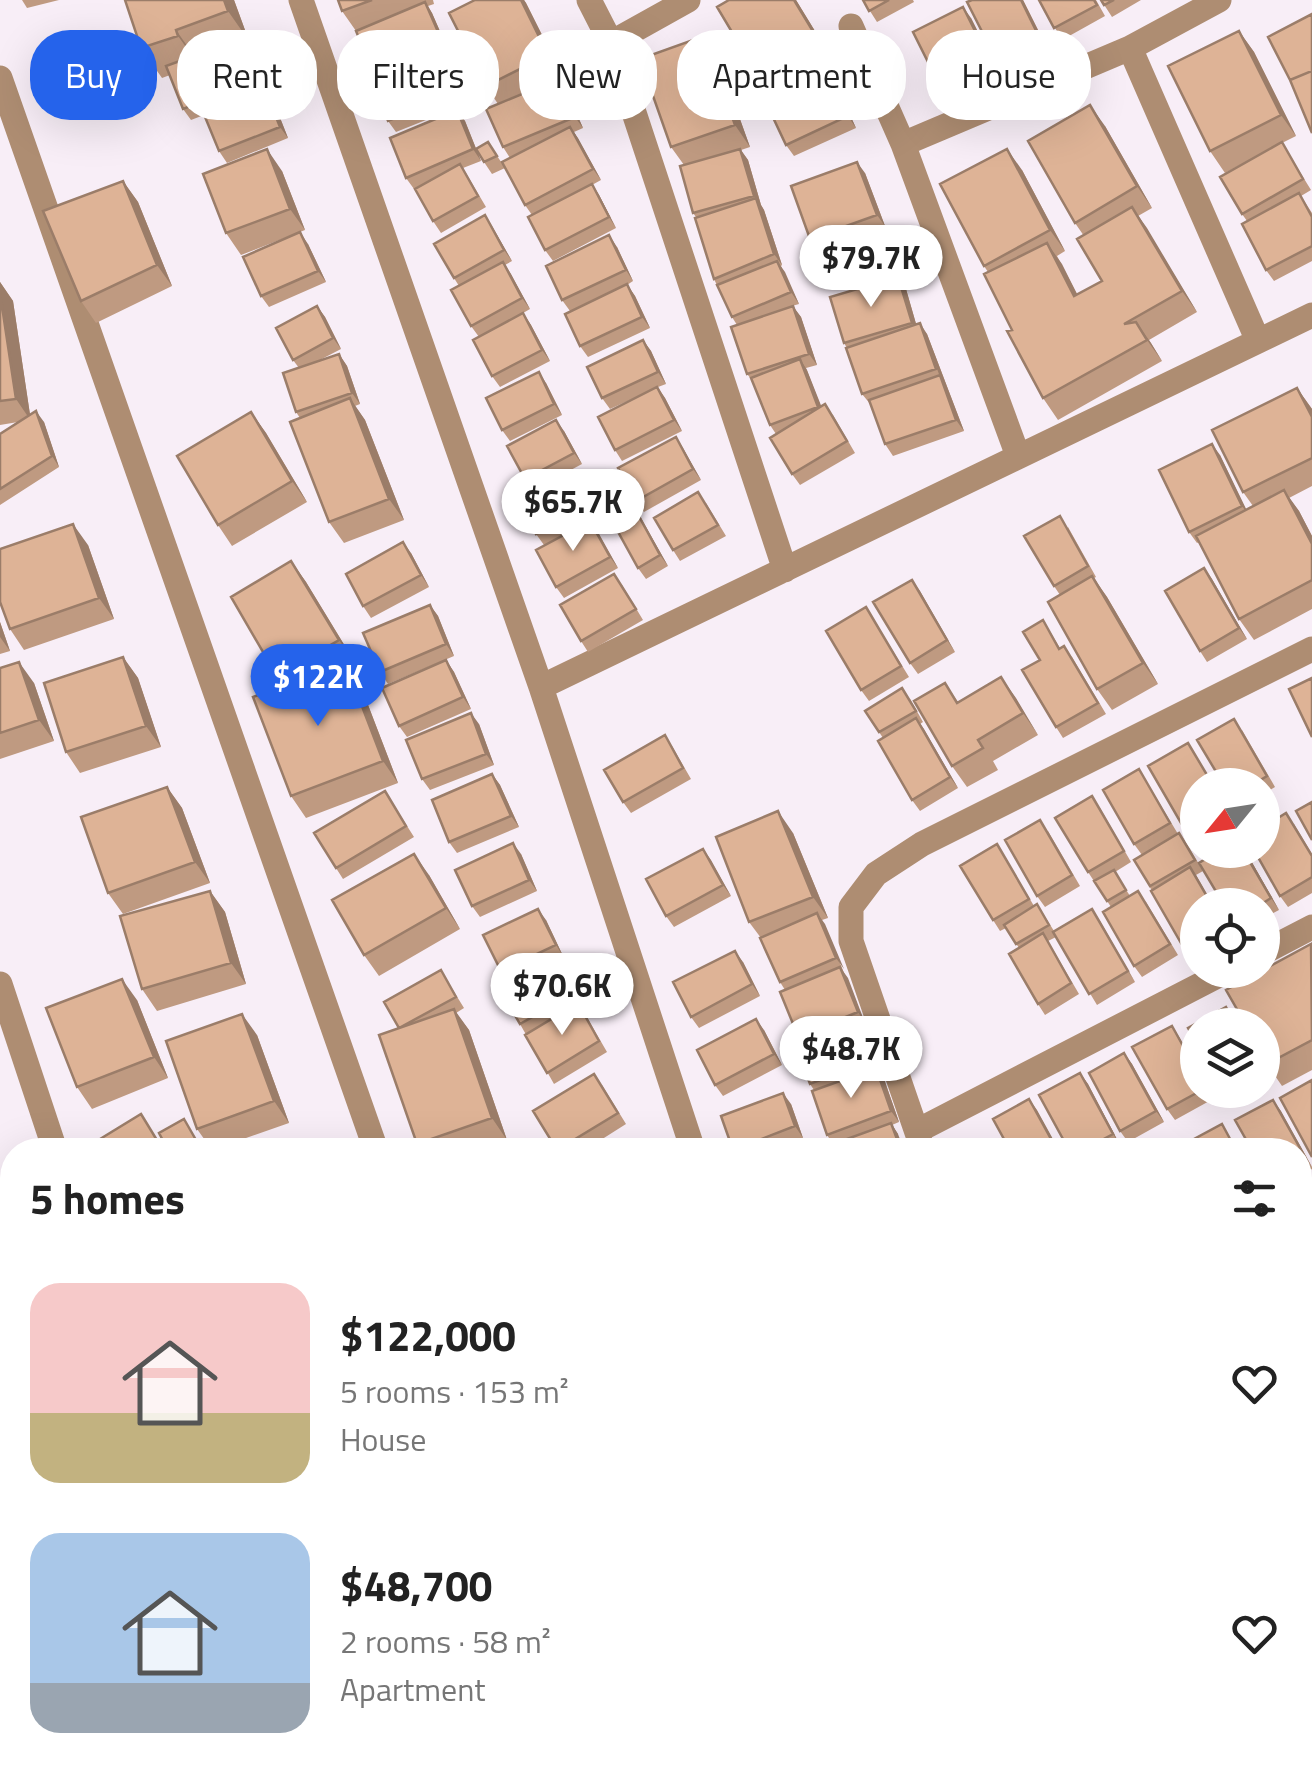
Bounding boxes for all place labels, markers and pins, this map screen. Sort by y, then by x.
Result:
pin: $79.7K [790,225,952,310]
pin: $65.7K [492,469,654,554]
pin: $122K [248,644,388,729]
pin: $70.6K [481,953,643,1038]
pin: $48.7K [770,1016,932,1101]

